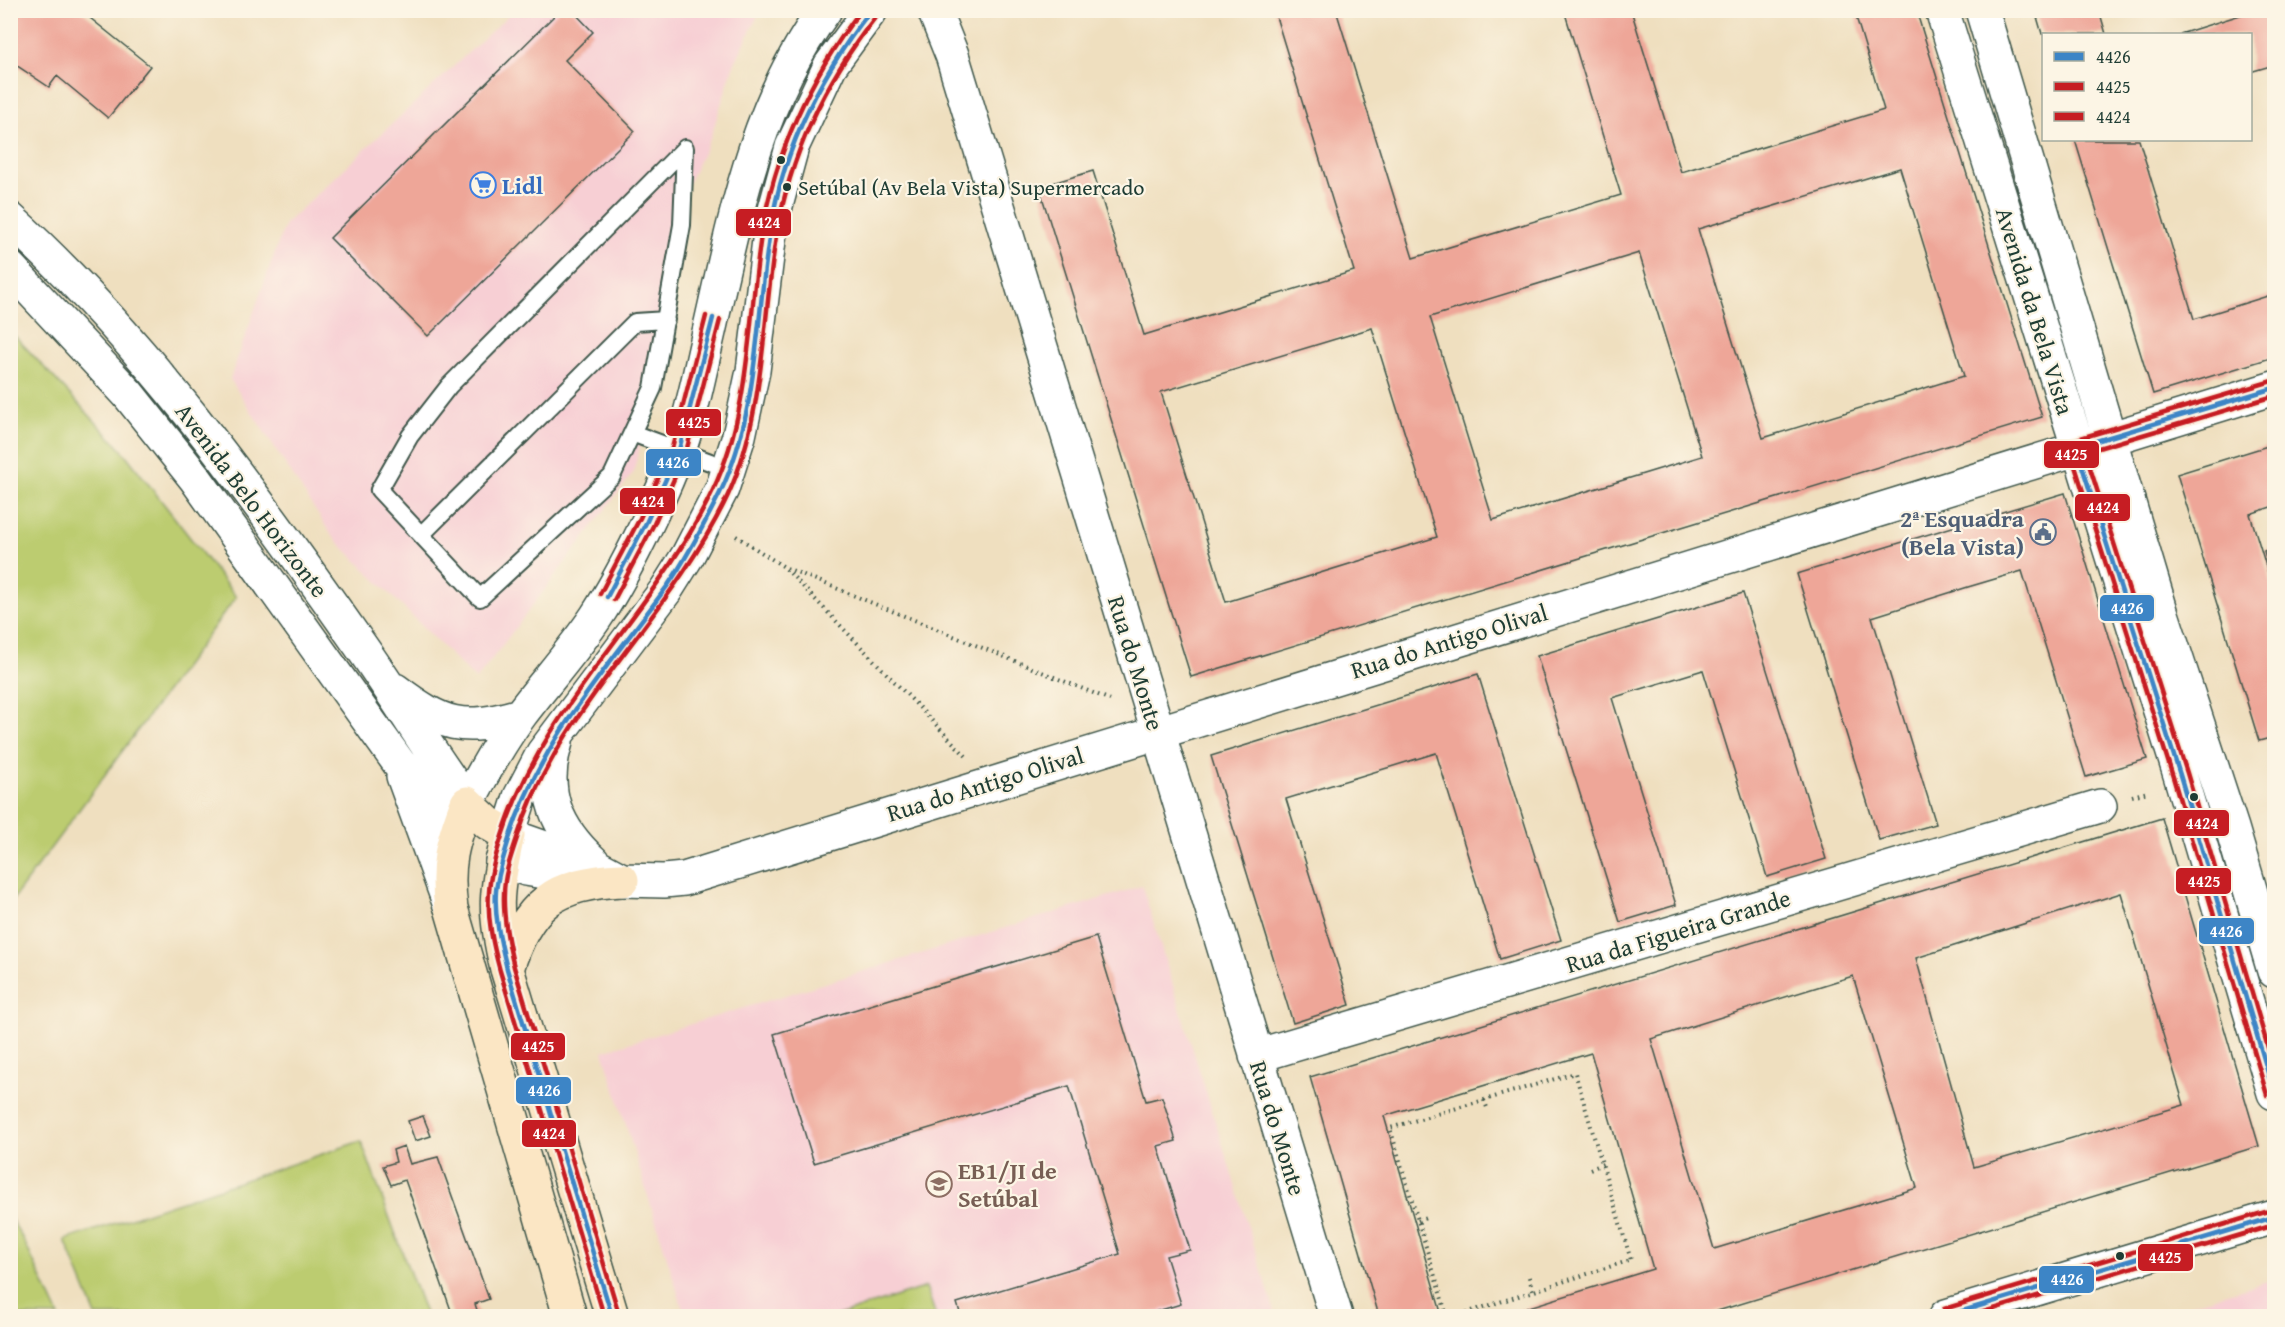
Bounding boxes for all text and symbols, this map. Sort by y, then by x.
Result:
legend [2042,33,2252,141]
text: 4426 [2096,43,2131,70]
text: 4425 [2096,73,2131,100]
text: 4424 [2096,103,2131,130]
unlabelled marker [775,154,787,166]
place label: Lidl [502,168,544,203]
supermarket icon: Lidl [468,170,498,200]
place label: Setúbal (Av Bela Vista) Supermercado [798,171,1144,203]
marker: Setúbal (Av Bela Vista) Supermercado [781,181,793,193]
street label: Avenida da Bela Vista [1987,203,2083,420]
line badge: 4424 [735,208,792,237]
text: 4424 [747,210,781,234]
street label: Avenida Belo Horizonte [167,395,337,605]
line badge: 4425 [665,408,722,437]
text: 4425 [677,410,711,434]
line badge: 4425 [2043,440,2100,469]
text: 4425 [2054,442,2088,466]
line badge: 4426 [645,448,702,477]
text: 4426 [656,450,690,474]
line badge: 4424 [619,487,676,515]
text: 4424 [631,489,665,513]
line badge: 4424 [2074,493,2131,522]
text: 4424 [2086,495,2120,519]
place label: 2ª Esquadra (Bela Vista) [1900,501,2025,564]
public building icon: 2ª Esquadra (Bela Vista) [2028,517,2058,547]
street label: Rua do Monte [1099,591,1173,735]
street label: Rua do Antigo Olival [1346,594,1552,688]
line badge: 4426 [2099,594,2155,622]
text: 4426 [2110,596,2144,620]
street label: Rua do Antigo Olival [882,737,1088,831]
unlabelled marker [2188,791,2200,803]
line badge: 4424 [2173,809,2230,837]
text: 4424 [2185,811,2219,835]
line badge: 4425 [2175,867,2232,895]
text: 4425 [2187,869,2221,893]
street label: Rua da Figueira Grande [1561,880,1795,982]
line badge: 4426 [2198,917,2255,945]
text: 4426 [2209,919,2243,943]
line badge: 4425 [510,1032,566,1061]
text: 4425 [521,1034,555,1058]
street label: Rua do Monte [1241,1056,1315,1200]
line badge: 4426 [515,1076,572,1105]
text: 4426 [527,1078,561,1102]
line badge: 4424 [521,1119,577,1148]
text: 4424 [532,1121,566,1145]
place label: EB1/JI de Setúbal [958,1153,1057,1216]
school or university icon: EB1/JI de Setúbal [924,1169,954,1199]
line badge: 4425 [2137,1243,2194,1272]
text: 4425 [2148,1245,2182,1269]
unlabelled marker [2114,1250,2126,1262]
line badge: 4426 [2038,1265,2095,1294]
text: 4426 [2050,1267,2084,1291]

